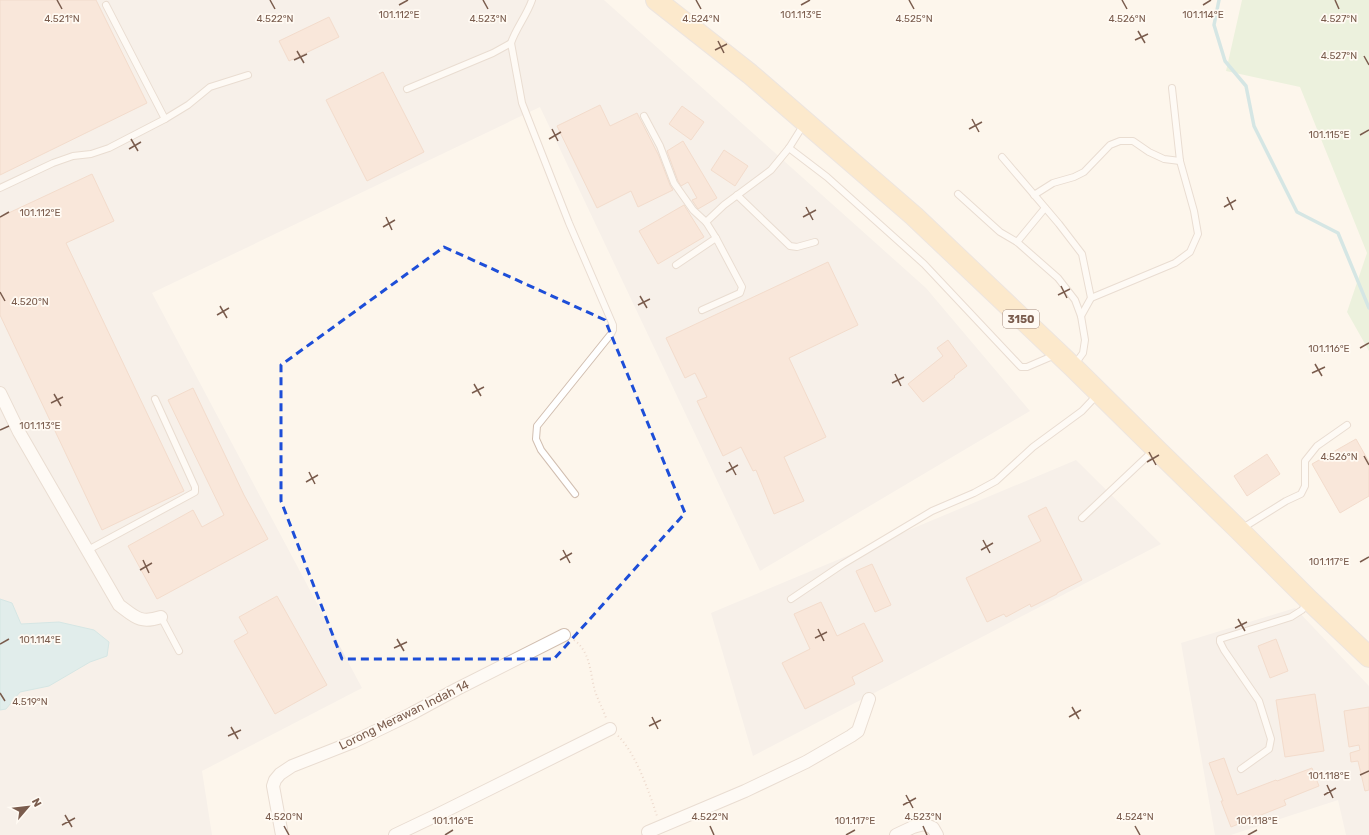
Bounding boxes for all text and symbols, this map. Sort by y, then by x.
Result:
text: 101.112°E [378,9,420,21]
text: 101.113°E [780,9,822,21]
text: 101.114°E [1182,9,1224,21]
text: 4.521°N [44,13,80,25]
text: 4.522°N [256,13,294,25]
text: 4.523°N [469,13,507,25]
text: 4.524°N [682,13,720,25]
text: 4.525°N [895,13,933,25]
text: 4.526°N [1108,13,1146,25]
text: 4.527°N [1321,13,1357,25]
text: 4.527°N [1321,50,1357,62]
text: 101.115°E [1308,129,1350,141]
text: 101.112°E [19,207,61,219]
text: 4.520°N [11,296,49,308]
road number: 3150 [1003,310,1039,328]
text: 101.116°E [1308,343,1350,355]
text: 101.113°E [19,420,61,432]
text: 4.526°N [1320,451,1358,463]
text: 101.117°E [1309,556,1349,568]
text: 101.114°E [19,634,61,646]
street label: Lorong Merawan Indah 14 [337,677,472,753]
text: 4.519°N [12,696,48,708]
text: 101.118°E [1308,770,1350,782]
north arrow [8,787,48,827]
text: N [29,796,44,809]
text: 4.520°N [265,811,303,823]
text: 4.522°N [691,811,729,823]
text: 4.523°N [904,811,942,823]
text: 4.524°N [1116,811,1154,823]
text: 101.116°E [432,815,474,827]
text: 101.117°E [835,815,875,827]
text: 101.118°E [1236,815,1278,827]

